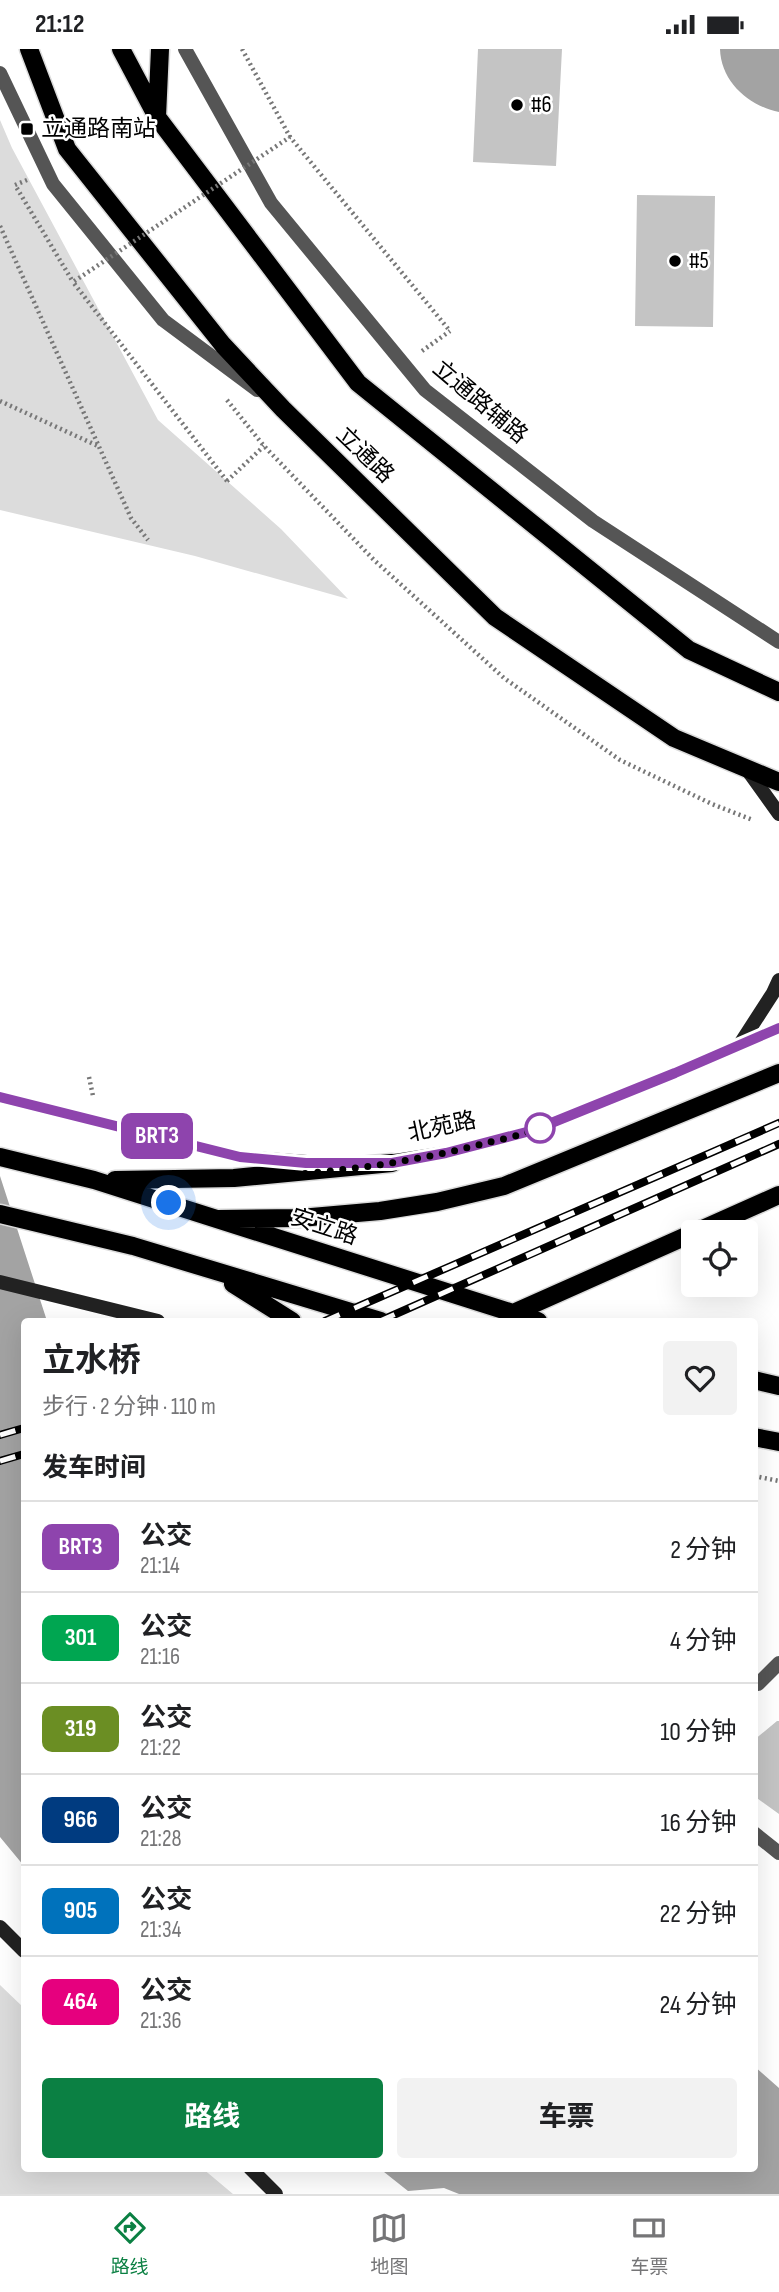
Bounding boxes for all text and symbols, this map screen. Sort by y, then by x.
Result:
text: 21:12 [35,9,84,40]
place label: #6 [531,91,552,119]
marker: #6 [509,97,525,113]
place label: 立通路南站 [41,115,156,143]
marker: 立通路南站 [19,121,35,137]
place label: #5 [689,247,709,275]
marker: #5 [667,253,683,269]
street label: 立通路辅路 [427,354,533,450]
street label: 立通路 [330,421,400,489]
street label: 北苑路 [405,1106,479,1148]
line badge: BRT3 [108,1113,206,1159]
unlabelled marker [525,1113,555,1143]
text: BRT3 [135,1121,179,1150]
your location [151,1185,186,1220]
street label: 安立路 [287,1203,361,1251]
map controls [681,1220,758,1297]
button: locate [681,1220,758,1297]
text: 立水桥 [42,1341,141,1381]
button: heart [663,1341,737,1415]
text: 步行 · 2 分钟 · 110 m [42,1393,216,1421]
text: 发车时间 [42,1453,146,1484]
text: 公交 [140,1521,192,1552]
text: BRT3 [59,1532,103,1561]
text: 2 分钟 [670,1535,737,1566]
text: 21:14 [140,1552,180,1580]
text: 公交 [140,1612,192,1643]
text: 301 [65,1623,96,1652]
text: 4 分钟 [670,1626,737,1657]
text: 21:16 [140,1643,180,1671]
text: 公交 [140,1703,192,1734]
text: 319 [65,1714,96,1743]
text: 10 分钟 [660,1717,737,1748]
text: 21:22 [140,1734,181,1762]
text: 公交 [140,1794,192,1825]
text: 966 [64,1805,97,1834]
text: 16 分钟 [660,1808,737,1839]
text: 21:28 [140,1825,182,1853]
text: 公交 [140,1885,192,1916]
text: 905 [64,1896,97,1925]
text: 22 分钟 [659,1899,737,1930]
text: 21:34 [140,1916,181,1944]
text: 公交 [140,1976,192,2007]
text: 464 [64,1987,97,2016]
text: 24 分钟 [659,1990,737,2021]
text: 21:36 [140,2007,182,2035]
button: 路线 [42,2078,383,2158]
button: 车票 [397,2078,737,2158]
tab: 路线 [111,2209,149,2279]
tab: 地图 [370,2209,408,2279]
tab: 车票 [630,2209,668,2279]

